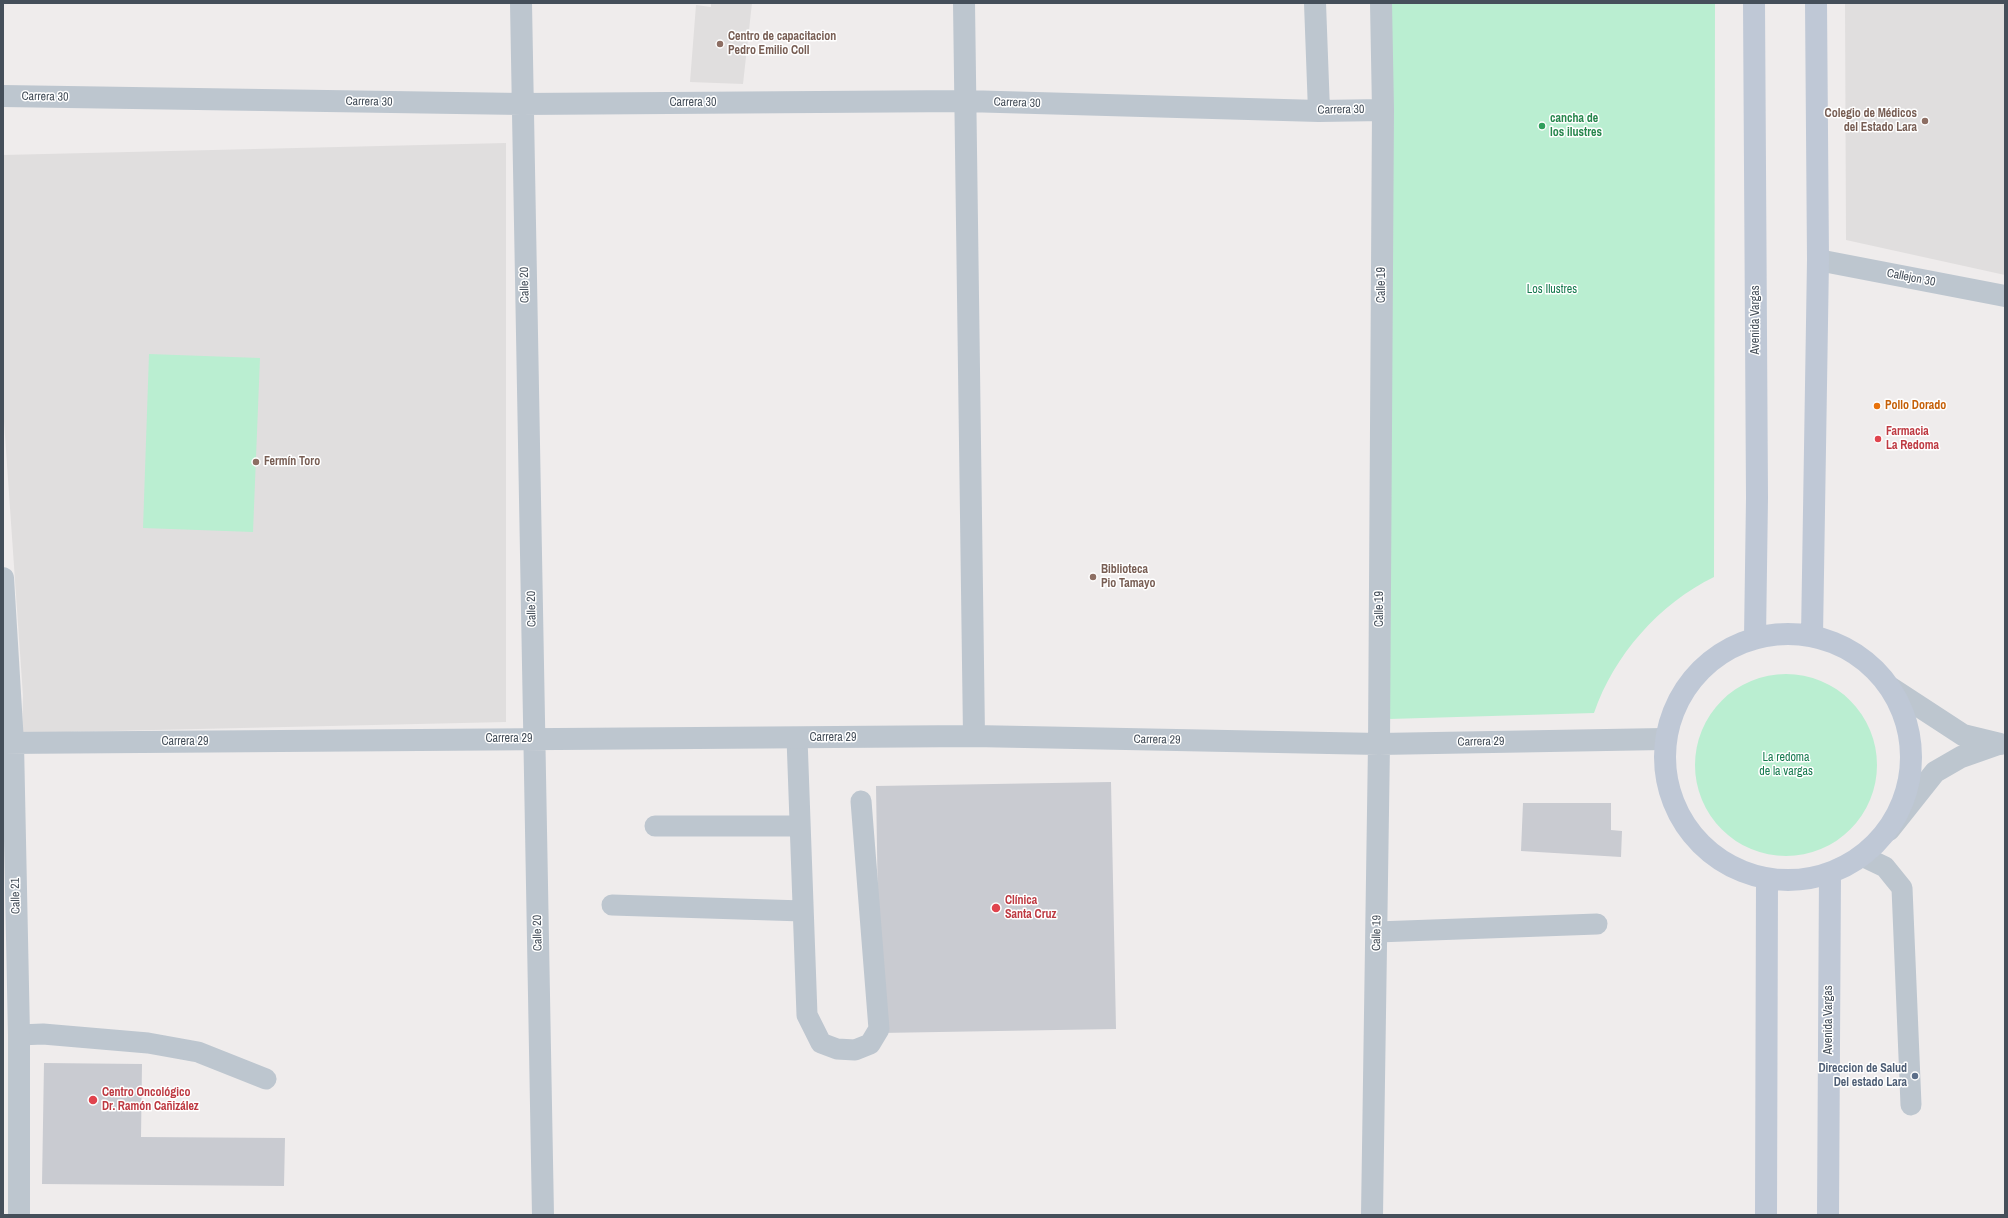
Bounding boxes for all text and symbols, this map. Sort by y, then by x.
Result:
place label: Centro de capacitacion Pedro Emilio Coll [728,30,836,58]
marker: Centro de capacitacion Pedro Emilio Coll [715,39,725,49]
street label: Carrera 30 [21,89,69,105]
street label: Carrera 30 [345,94,393,110]
street label: Carrera 30 [993,95,1041,111]
street label: Carrera 30 [669,96,717,110]
street label: Carrera 30 [1317,102,1365,118]
place label: Colegio de Médicos del Estado Lara [1825,107,1917,135]
place label: cancha de los ilustres [1550,112,1602,140]
marker: Colegio de Médicos del Estado Lara [1920,116,1930,126]
marker: cancha de los ilustres [1537,121,1547,131]
street label: Callejon 30 [1885,266,1937,290]
street label: Calle 20 [517,267,533,303]
street label: Calle 19 [1375,267,1389,303]
park label: Los Ilustres [1527,283,1577,297]
street label: Avenida Vargas [1749,285,1763,355]
place label: Pollo Dorado [1885,399,1946,413]
marker: Pollo Dorado [1872,401,1882,411]
place label: Farmacia La Redoma [1886,425,1939,453]
marker: Farmacia La Redoma [1873,434,1883,444]
place label: Fermín Toro [264,455,320,469]
marker: Fermín Toro [251,457,261,467]
place label: Biblioteca Pio Tamayo [1101,563,1156,591]
marker: Biblioteca Pio Tamayo [1088,572,1098,582]
street label: Calle 20 [524,591,540,627]
street label: Calle 19 [1373,591,1387,627]
street label: Carrera 29 [809,731,857,745]
street label: Carrera 29 [485,732,533,746]
street label: Carrera 29 [1133,732,1181,748]
street label: Carrera 29 [1457,734,1505,750]
street label: Carrera 29 [161,735,209,749]
park label: La redoma de la vargas [1759,751,1813,779]
street label: Calle 21 [8,878,24,914]
place label: Clínica Santa Cruz [1005,894,1056,922]
marker: Clínica Santa Cruz [990,902,1002,914]
street label: Calle 20 [530,915,546,951]
street label: Calle 19 [1369,915,1385,951]
street label: Avenida Vargas [1822,985,1836,1055]
place label: Direccion de Salud Del estado Lara [1818,1062,1907,1090]
marker: Direccion de Salud Del estado Lara [1910,1071,1920,1081]
place label: Centro Oncológico Dr. Ramón Cañizález [102,1086,199,1114]
marker: Centro Oncológico Dr. Ramón Cañizález [87,1094,99,1106]

